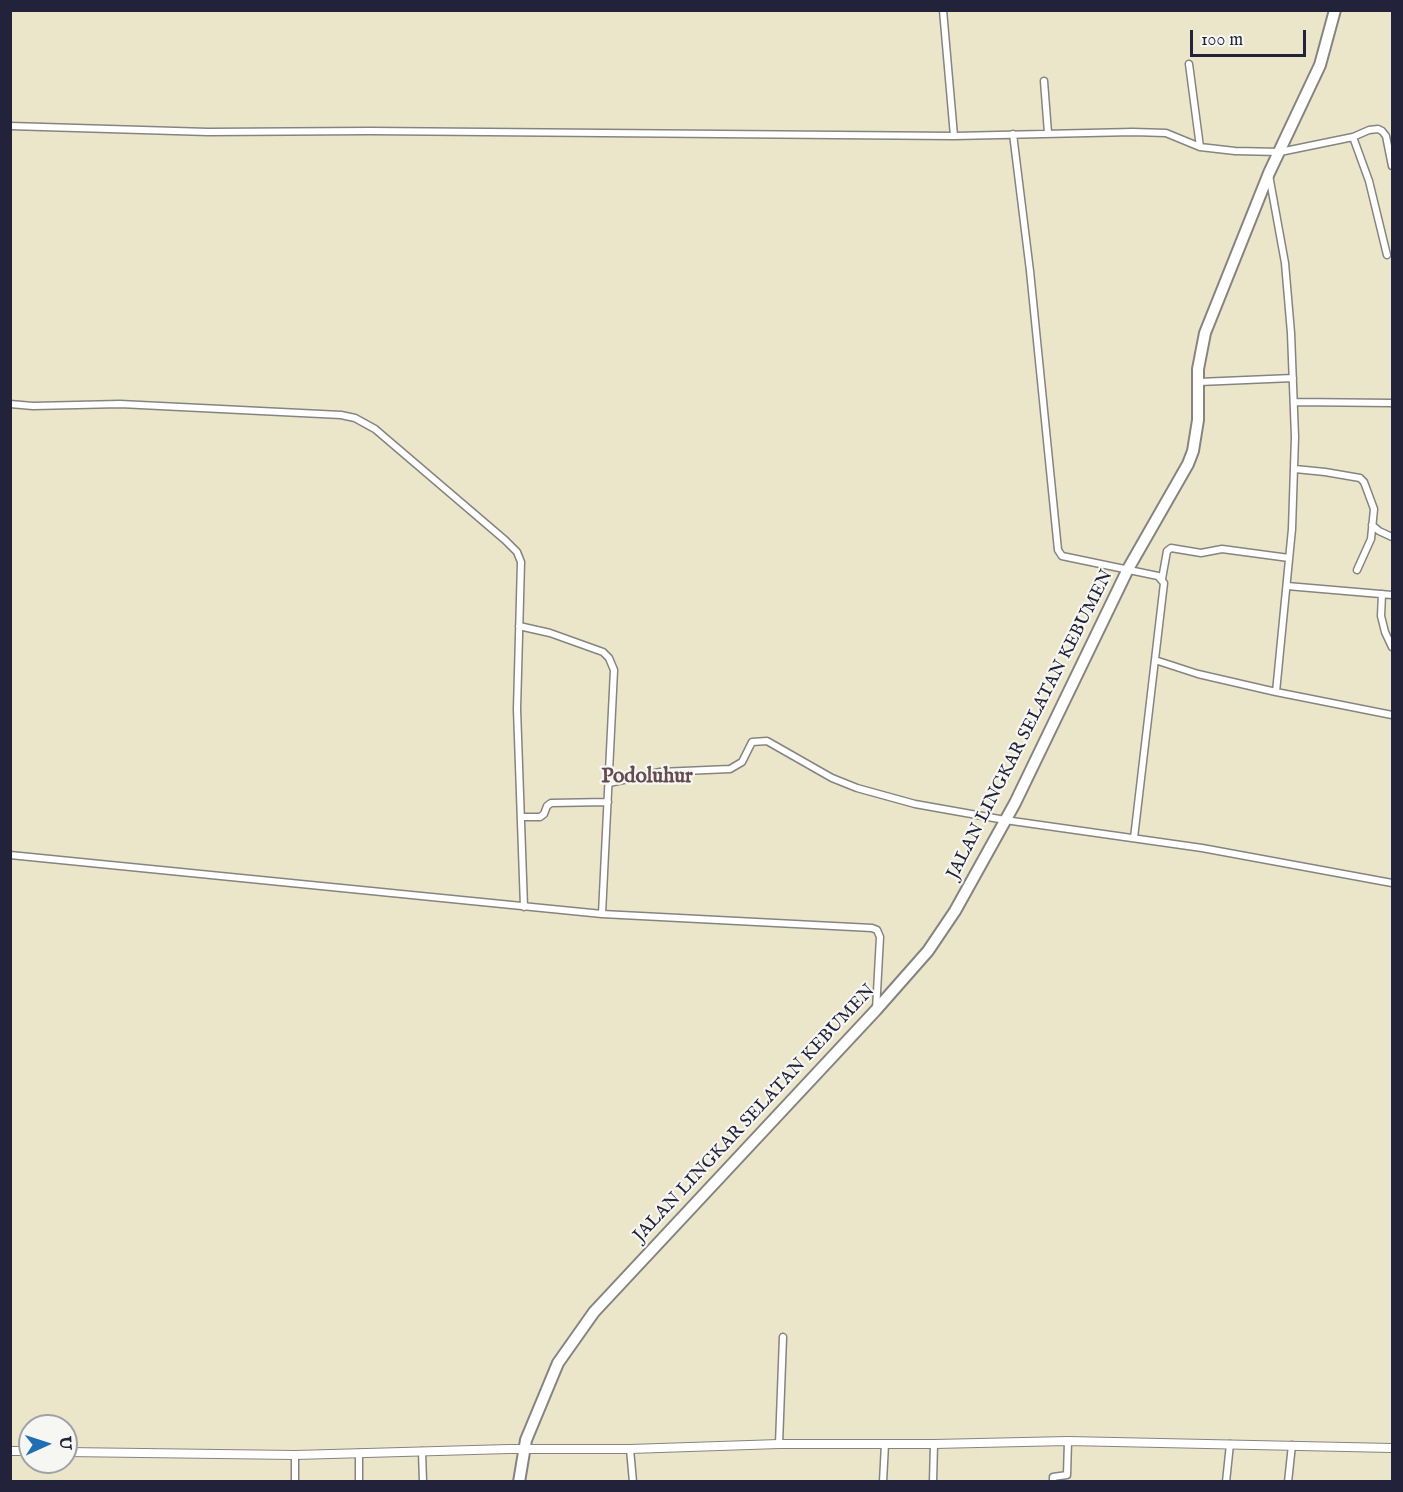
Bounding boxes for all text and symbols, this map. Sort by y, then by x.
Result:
scale bar [1193,18,1308,56]
text: 100 m [1201,29,1243,52]
street label: JALAN LINGKAR SELATAN KEBUMEN [943,567,1119,883]
district label: Podoluhur [601,765,693,791]
street label: JALAN LINGKAR SELATAN KEBUMEN [630,981,880,1247]
north arrow [18,1414,78,1474]
text: U [54,1436,74,1450]

